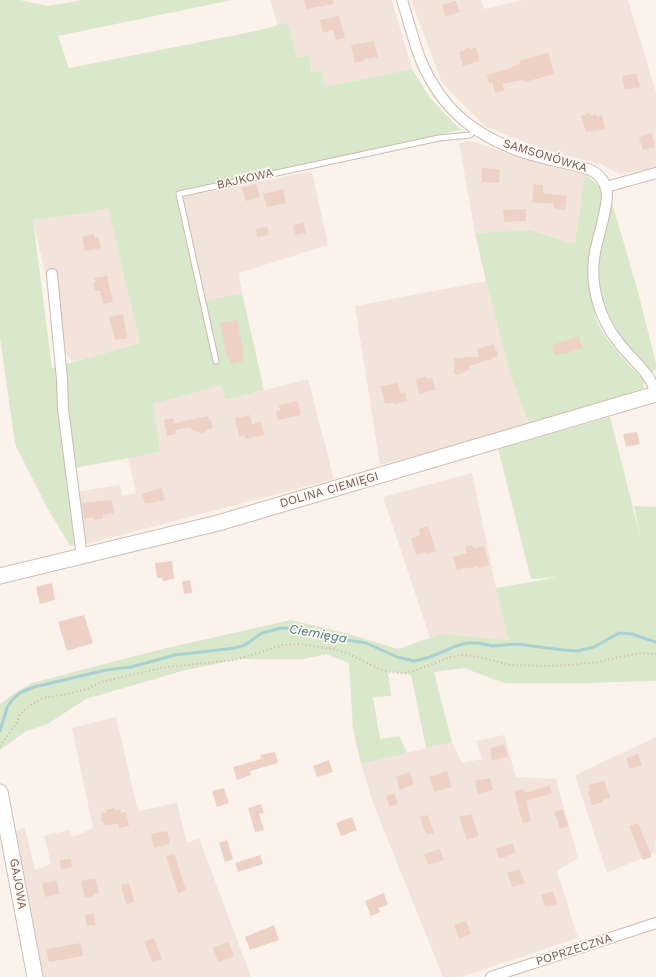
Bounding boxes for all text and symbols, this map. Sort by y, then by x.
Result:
street label: SAMSONÓWKA [501,136,589,176]
street label: BAJKOWA [215,165,275,193]
street label: DOLINA CIEMIĘGI [278,469,380,511]
water label: Ciemięga [288,621,348,647]
street label: GAJOWA [6,858,30,910]
street label: POPRZECZNA [534,931,614,969]

